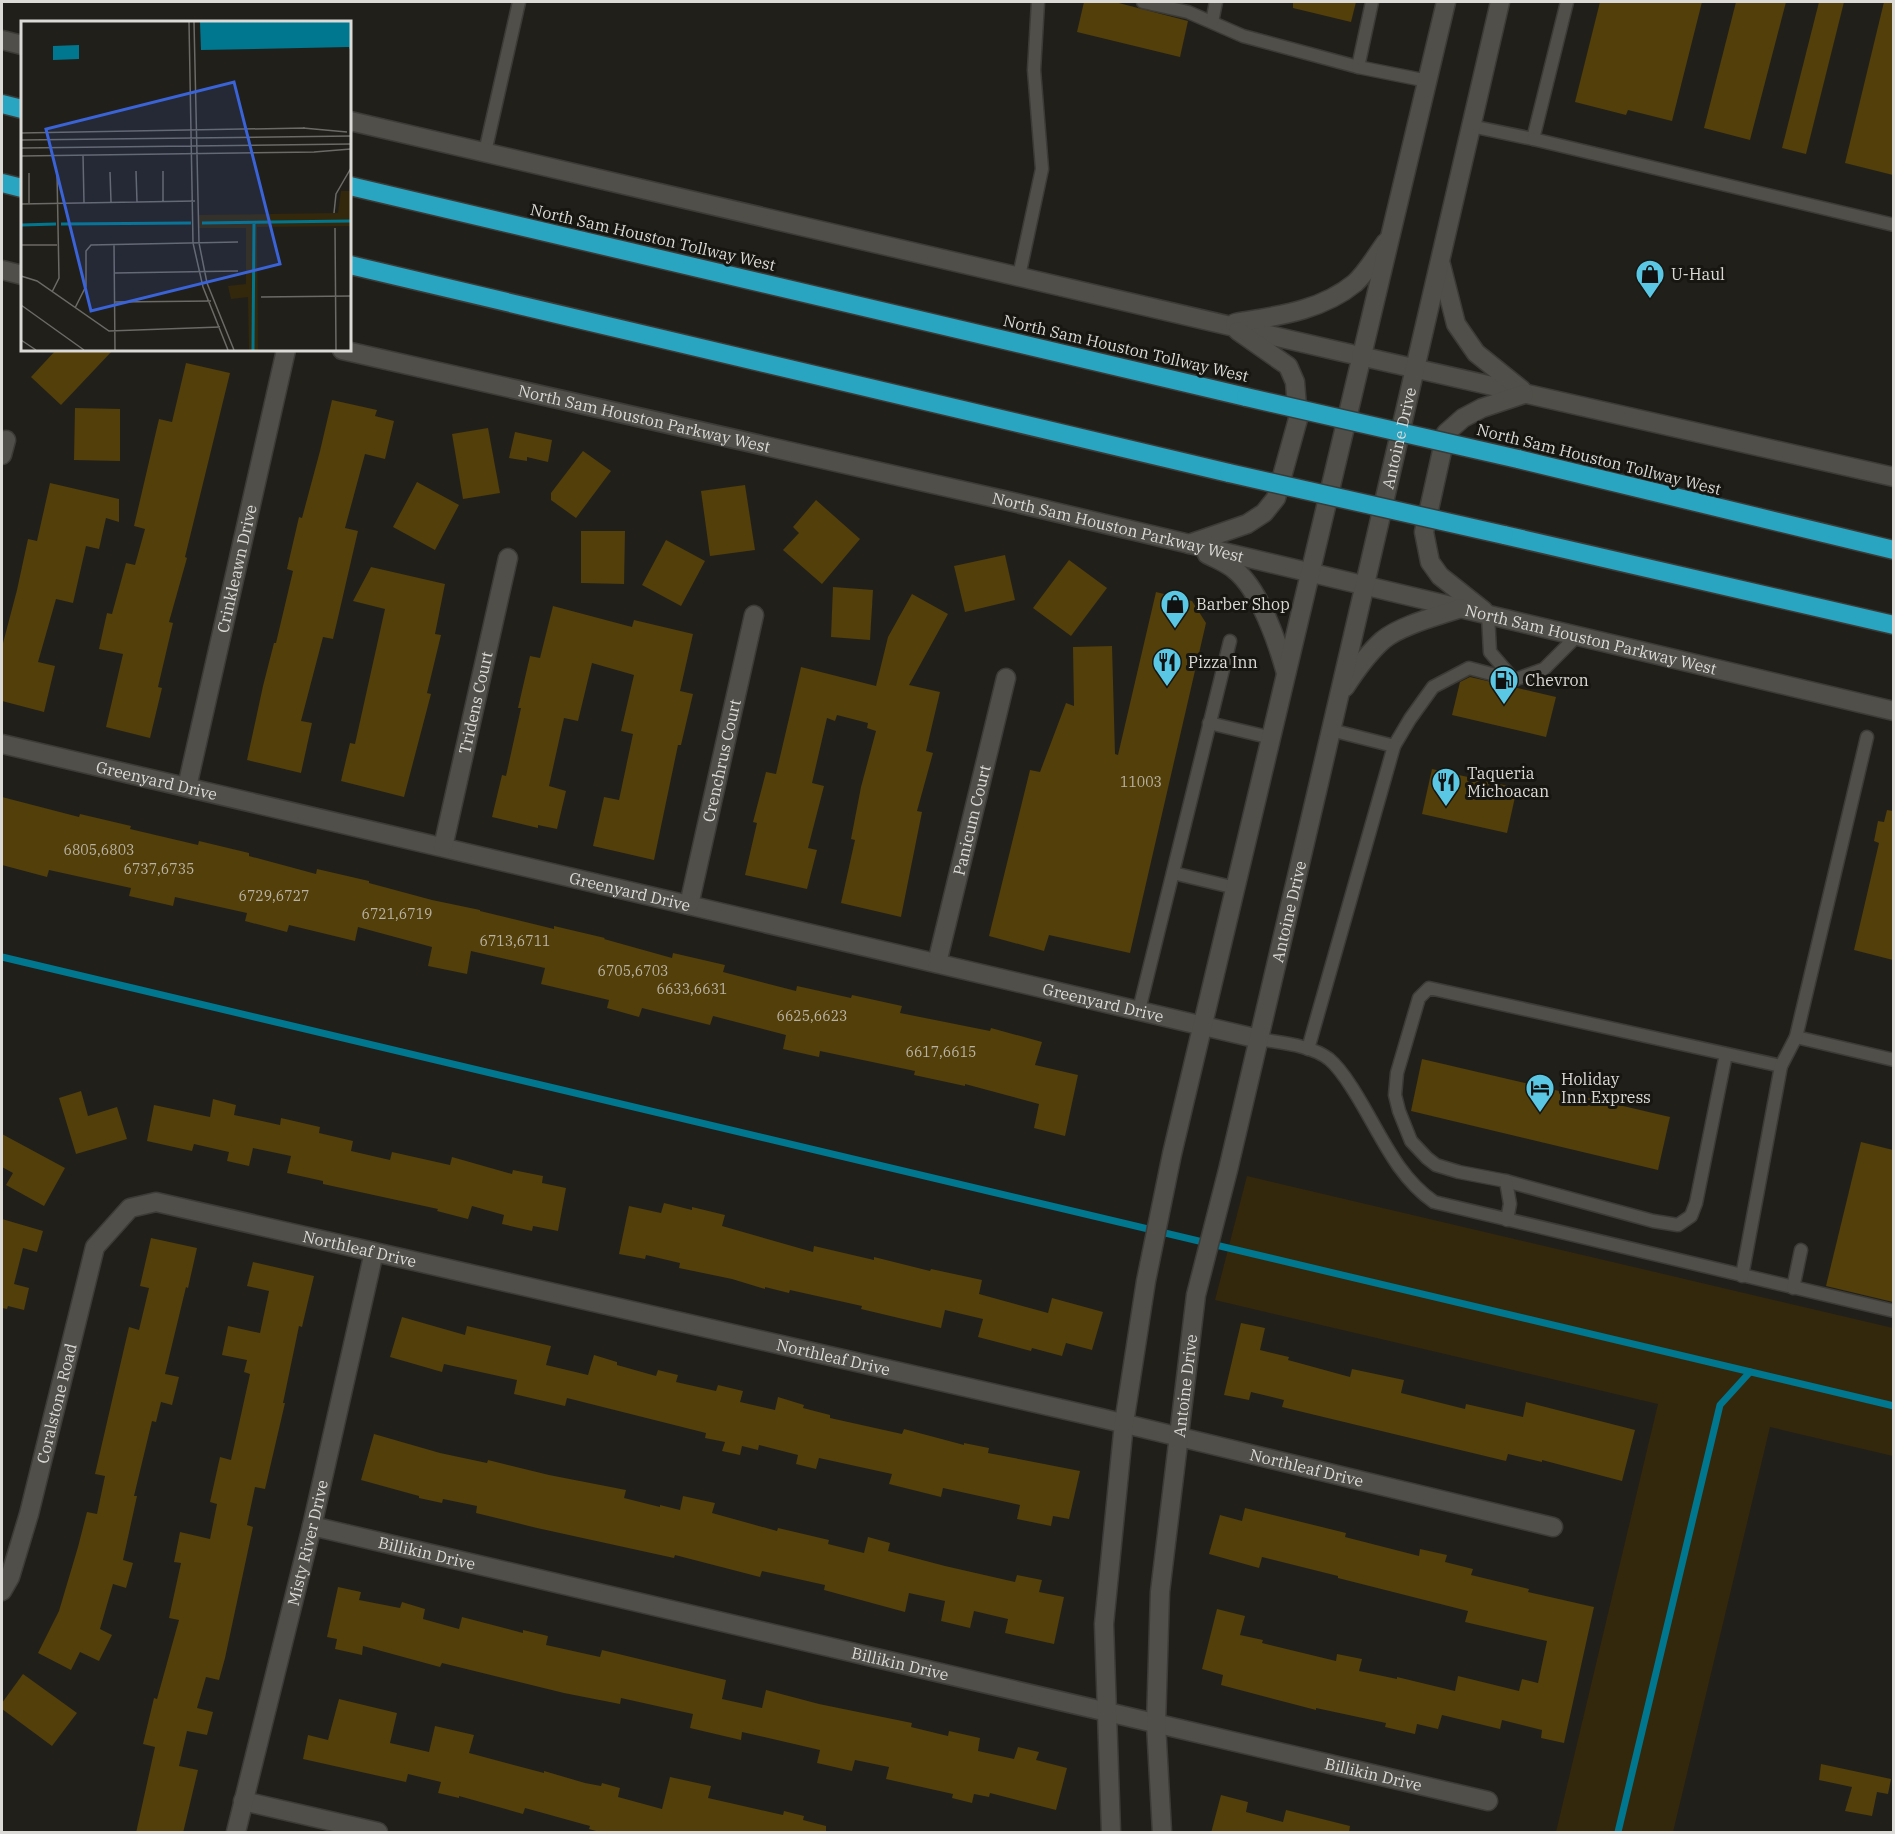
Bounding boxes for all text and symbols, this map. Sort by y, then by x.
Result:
inset map [21,21,351,351]
street label: North Sam Houston Tollway West [528,199,778,275]
shop icon: U-Haul [1634,258,1666,300]
place label: U-Haul [1671,264,1725,284]
street label: North Sam Houston Tollway West [1001,310,1251,386]
street label: North Sam Houston Parkway West [516,380,773,457]
street label: Antoine Drive [1377,385,1420,491]
street label: North Sam Houston Tollway West [1475,419,1724,499]
street label: North Sam Houston Parkway West [990,488,1246,567]
street label: Crinkleawn Drive [212,503,261,635]
shop icon: Barber Shop [1159,588,1191,630]
place label: Barber Shop [1196,594,1290,614]
street label: North Sam Houston Parkway West [1463,600,1719,679]
restaurant icon: Pizza Inn [1151,646,1183,688]
street label: Tridens Court [454,649,497,756]
place label: Pizza Inn [1188,652,1258,672]
fuel station icon: Chevron [1488,664,1520,706]
place label: Chevron [1525,670,1589,690]
street label: Crenchrus Court [698,697,745,824]
street label: Greenyard Drive [94,756,219,804]
street label: Panicum Court [949,763,995,877]
place label: Taqueria Michoacan [1467,763,1549,801]
restaurant icon: Taqueria Michoacan [1430,766,1462,808]
house number: 11003 [1120,773,1162,791]
house number: 6805,6803 [64,841,134,859]
street label: Antoine Drive [1267,859,1310,964]
house number: 6737,6735 [124,860,194,878]
street label: Greenyard Drive [567,867,693,915]
house number: 6729,6727 [239,887,309,905]
house number: 6721,6719 [362,905,432,923]
house number: 6713,6711 [480,932,550,950]
house number: 6705,6703 [598,962,668,980]
street label: Greenyard Drive [1041,979,1166,1026]
house number: 6633,6631 [657,980,727,998]
house number: 6625,6623 [777,1007,847,1025]
house number: 6617,6615 [906,1043,976,1061]
place label: Holiday Inn Express [1561,1069,1651,1107]
hotel icon: Holiday Inn Express [1524,1072,1556,1114]
street label: Northleaf Drive [301,1226,419,1271]
street label: Antoine Drive [1169,1333,1201,1439]
street label: Northleaf Drive [775,1334,892,1380]
street label: Coralstone Road [32,1341,81,1465]
street label: Northleaf Drive [1248,1444,1365,1491]
street label: Misty River Drive [283,1478,332,1608]
street label: Billikin Drive [376,1532,477,1574]
street label: Billikin Drive [850,1642,951,1685]
street label: Billikin Drive [1323,1753,1424,1795]

